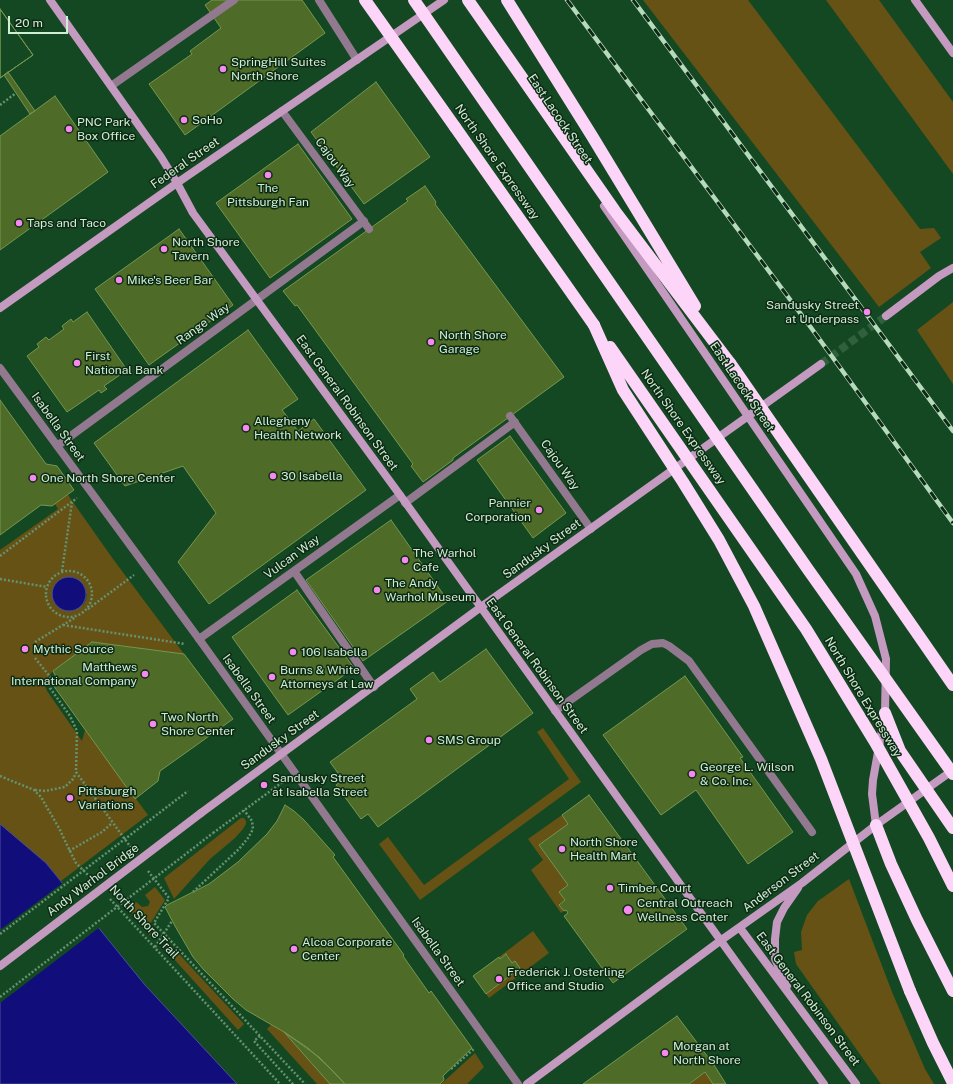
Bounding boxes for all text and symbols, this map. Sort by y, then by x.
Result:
scale bar [10,8,70,34]
text: 20 m [15,16,43,30]
place label: SpringHill Suites North Shore [231,55,326,83]
marker: SpringHill Suites North Shore [218,64,228,74]
street label: East Lacock Street [525,71,595,167]
street label: North Shore Expressway [452,102,542,222]
place label: SoHo [192,113,223,127]
place label: PNC Park Box Office [77,115,135,143]
marker: SoHo [179,115,189,125]
marker: PNC Park Box Office [64,124,74,134]
street label: Federal Street [148,134,222,192]
street label: Cajou Way [312,135,358,191]
marker: The Pittsburgh Fan [263,170,273,180]
place label: The Pittsburgh Fan [227,181,309,209]
place label: Taps and Taco [27,216,106,230]
marker: Taps and Taco [14,218,24,228]
place label: North Shore Tavern [172,235,240,263]
marker: North Shore Tavern [159,244,169,254]
place label: Mike's Beer Bar [127,273,213,287]
marker: Mike's Beer Bar [114,275,124,285]
place label: Sandusky Street at Underpass [766,298,859,326]
street label: Range Way [174,300,232,348]
marker: Sandusky Street at Underpass [862,307,872,317]
place label: North Shore Garage [439,328,507,356]
street label: East General Robinson Street [293,332,401,474]
marker: North Shore Garage [426,337,436,347]
street label: East Lacock Street [707,339,777,435]
place label: First National Bank [85,349,163,377]
marker: First National Bank [72,358,82,368]
street label: North Shore Expressway [638,367,728,487]
street label: Isabella Street [28,390,88,464]
place label: Allegheny Health Network [254,414,342,442]
marker: Allegheny Health Network [241,423,251,433]
street label: Cajou Way [537,437,583,493]
place label: 30 Isabella [281,469,342,483]
place label: One North Shore Center [41,471,175,485]
marker: 30 Isabella [268,471,278,481]
marker: One North Shore Center [28,473,38,483]
place label: Pannier Corporation [465,496,531,524]
marker: Pannier Corporation [534,505,544,515]
street label: Sandusky Street [500,516,584,582]
street label: Vulcan Way [261,532,323,582]
place label: The Warhol Cafe [413,546,476,574]
marker: The Warhol Cafe [400,555,410,565]
place label: The Andy Warhol Museum [385,576,475,604]
marker: The Andy Warhol Museum [372,585,382,595]
street label: East General Robinson Street [483,595,591,737]
street label: North Shore Expressway [821,634,905,760]
place label: Mythic Source [33,642,114,656]
marker: Mythic Source [20,644,30,654]
place label: 106 Isabella [301,645,367,659]
marker: 106 Isabella [288,647,298,657]
street label: Isabella Street [219,652,279,726]
place label: Matthews International Company [11,660,137,688]
place label: Burns & White Attorneys at Law [280,663,373,691]
marker: Matthews International Company [140,669,150,679]
marker: Burns & White Attorneys at Law [267,672,277,682]
street label: Sandusky Street [238,707,322,773]
place label: Two North Shore Center [161,710,235,738]
marker: Two North Shore Center [148,719,158,729]
place label: SMS Group [437,733,501,747]
marker: SMS Group [424,735,434,745]
place label: George L. Wilson & Co. Inc. [700,760,794,788]
marker: George L. Wilson & Co. Inc. [687,769,697,779]
place label: Sandusky Street at Isabella Street [272,771,368,799]
marker: Sandusky Street at Isabella Street [259,780,269,790]
place label: Pittsburgh Variations [78,784,136,812]
marker: Pittsburgh Variations [65,793,75,803]
place label: North Shore Health Mart [570,835,638,863]
street label: Andy Warhol Bridge [44,841,142,919]
marker: North Shore Health Mart [557,844,567,854]
street label: Anderson Street [740,849,822,915]
place label: Timber Court [618,881,691,895]
street label: North Shore Trail [106,882,182,962]
marker: Timber Court [605,883,615,893]
place label: Central Outreach Wellness Center [637,896,733,924]
marker: Central Outreach Wellness Center [622,904,634,916]
street label: Isabella Street [408,915,468,989]
street label: East General Robinson Street [753,929,863,1069]
place label: Alcoa Corporate Center [302,935,392,963]
marker: Alcoa Corporate Center [289,944,299,954]
place label: Frederick J. Osterling Office and Studio [507,965,625,993]
marker: Frederick J. Osterling Office and Studio [494,974,504,984]
place label: Morgan at North Shore [673,1039,741,1067]
marker: Morgan at North Shore [660,1048,670,1058]

